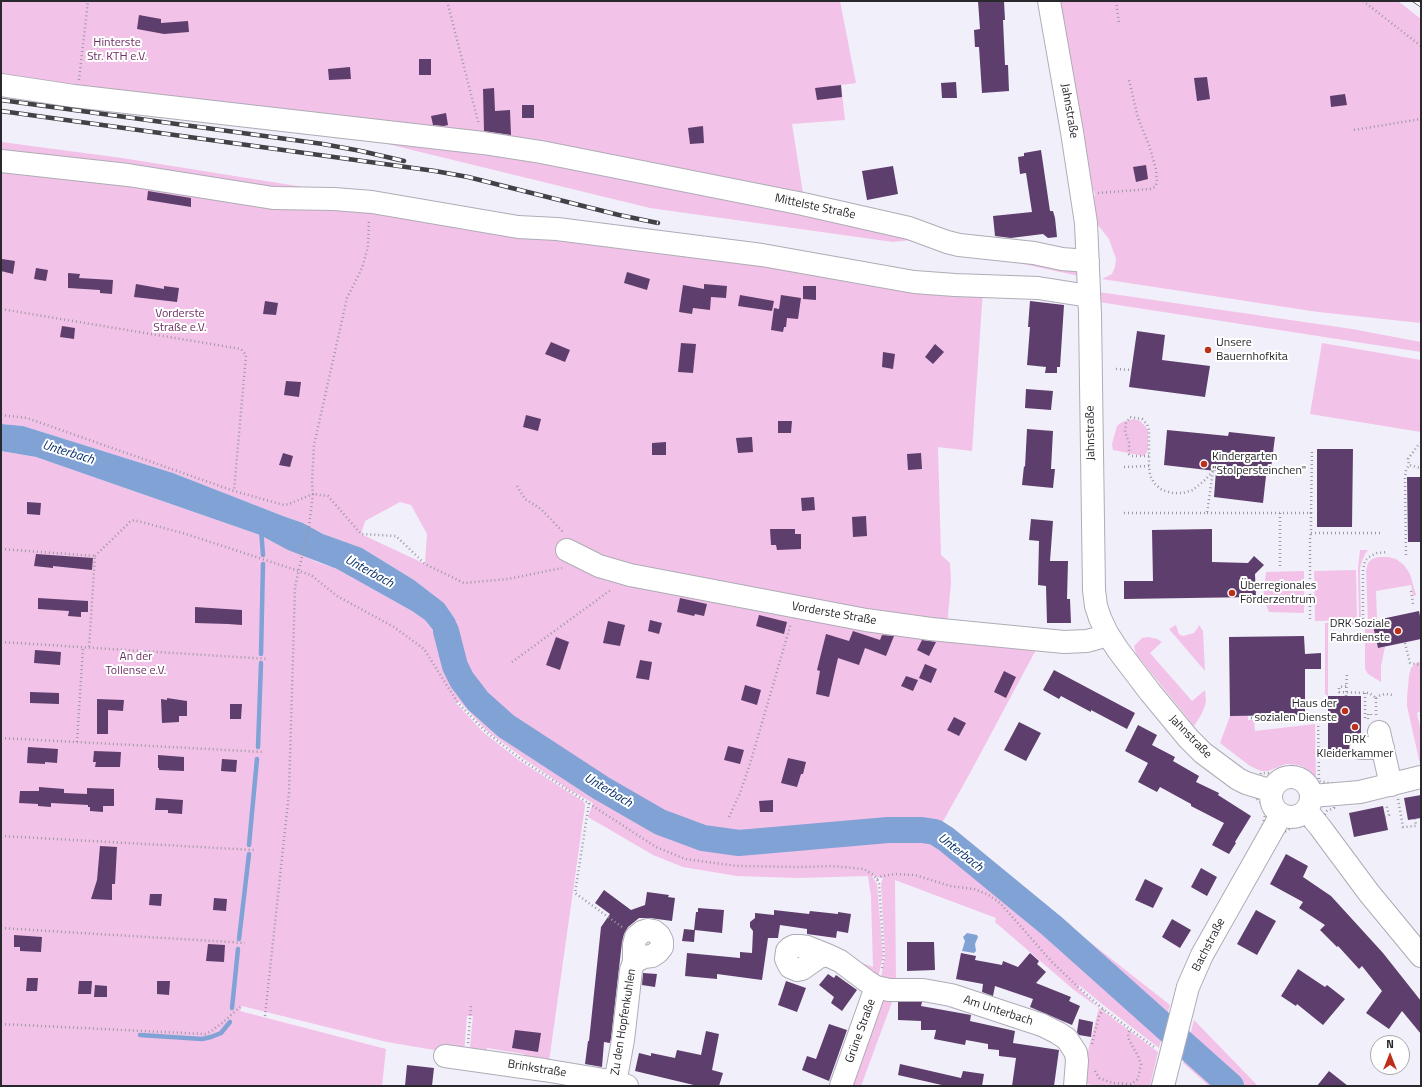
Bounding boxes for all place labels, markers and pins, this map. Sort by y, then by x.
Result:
place label: Unsere Bauernhofkita [1216,336,1288,364]
marker: Unsere Bauernhofkita [1203,345,1213,355]
place label: Kindergarten "Stolpersteinchen" [1212,450,1306,478]
marker: Kindergarten "Stolpersteinchen" [1199,459,1209,469]
place label: Überregionales Förderzentrum [1240,579,1316,607]
marker: Überregionales Förderzentrum [1227,588,1237,598]
place label: DRK Soziale Fahrdienste [1330,617,1390,645]
marker: DRK Soziale Fahrdienste [1393,626,1403,636]
place label: Haus der sozialen Dienste [1254,697,1337,725]
marker: Haus der sozialen Dienste [1340,706,1350,716]
marker: DRK Kleiderkammer [1350,722,1360,732]
place label: DRK Kleiderkammer [1317,733,1393,761]

